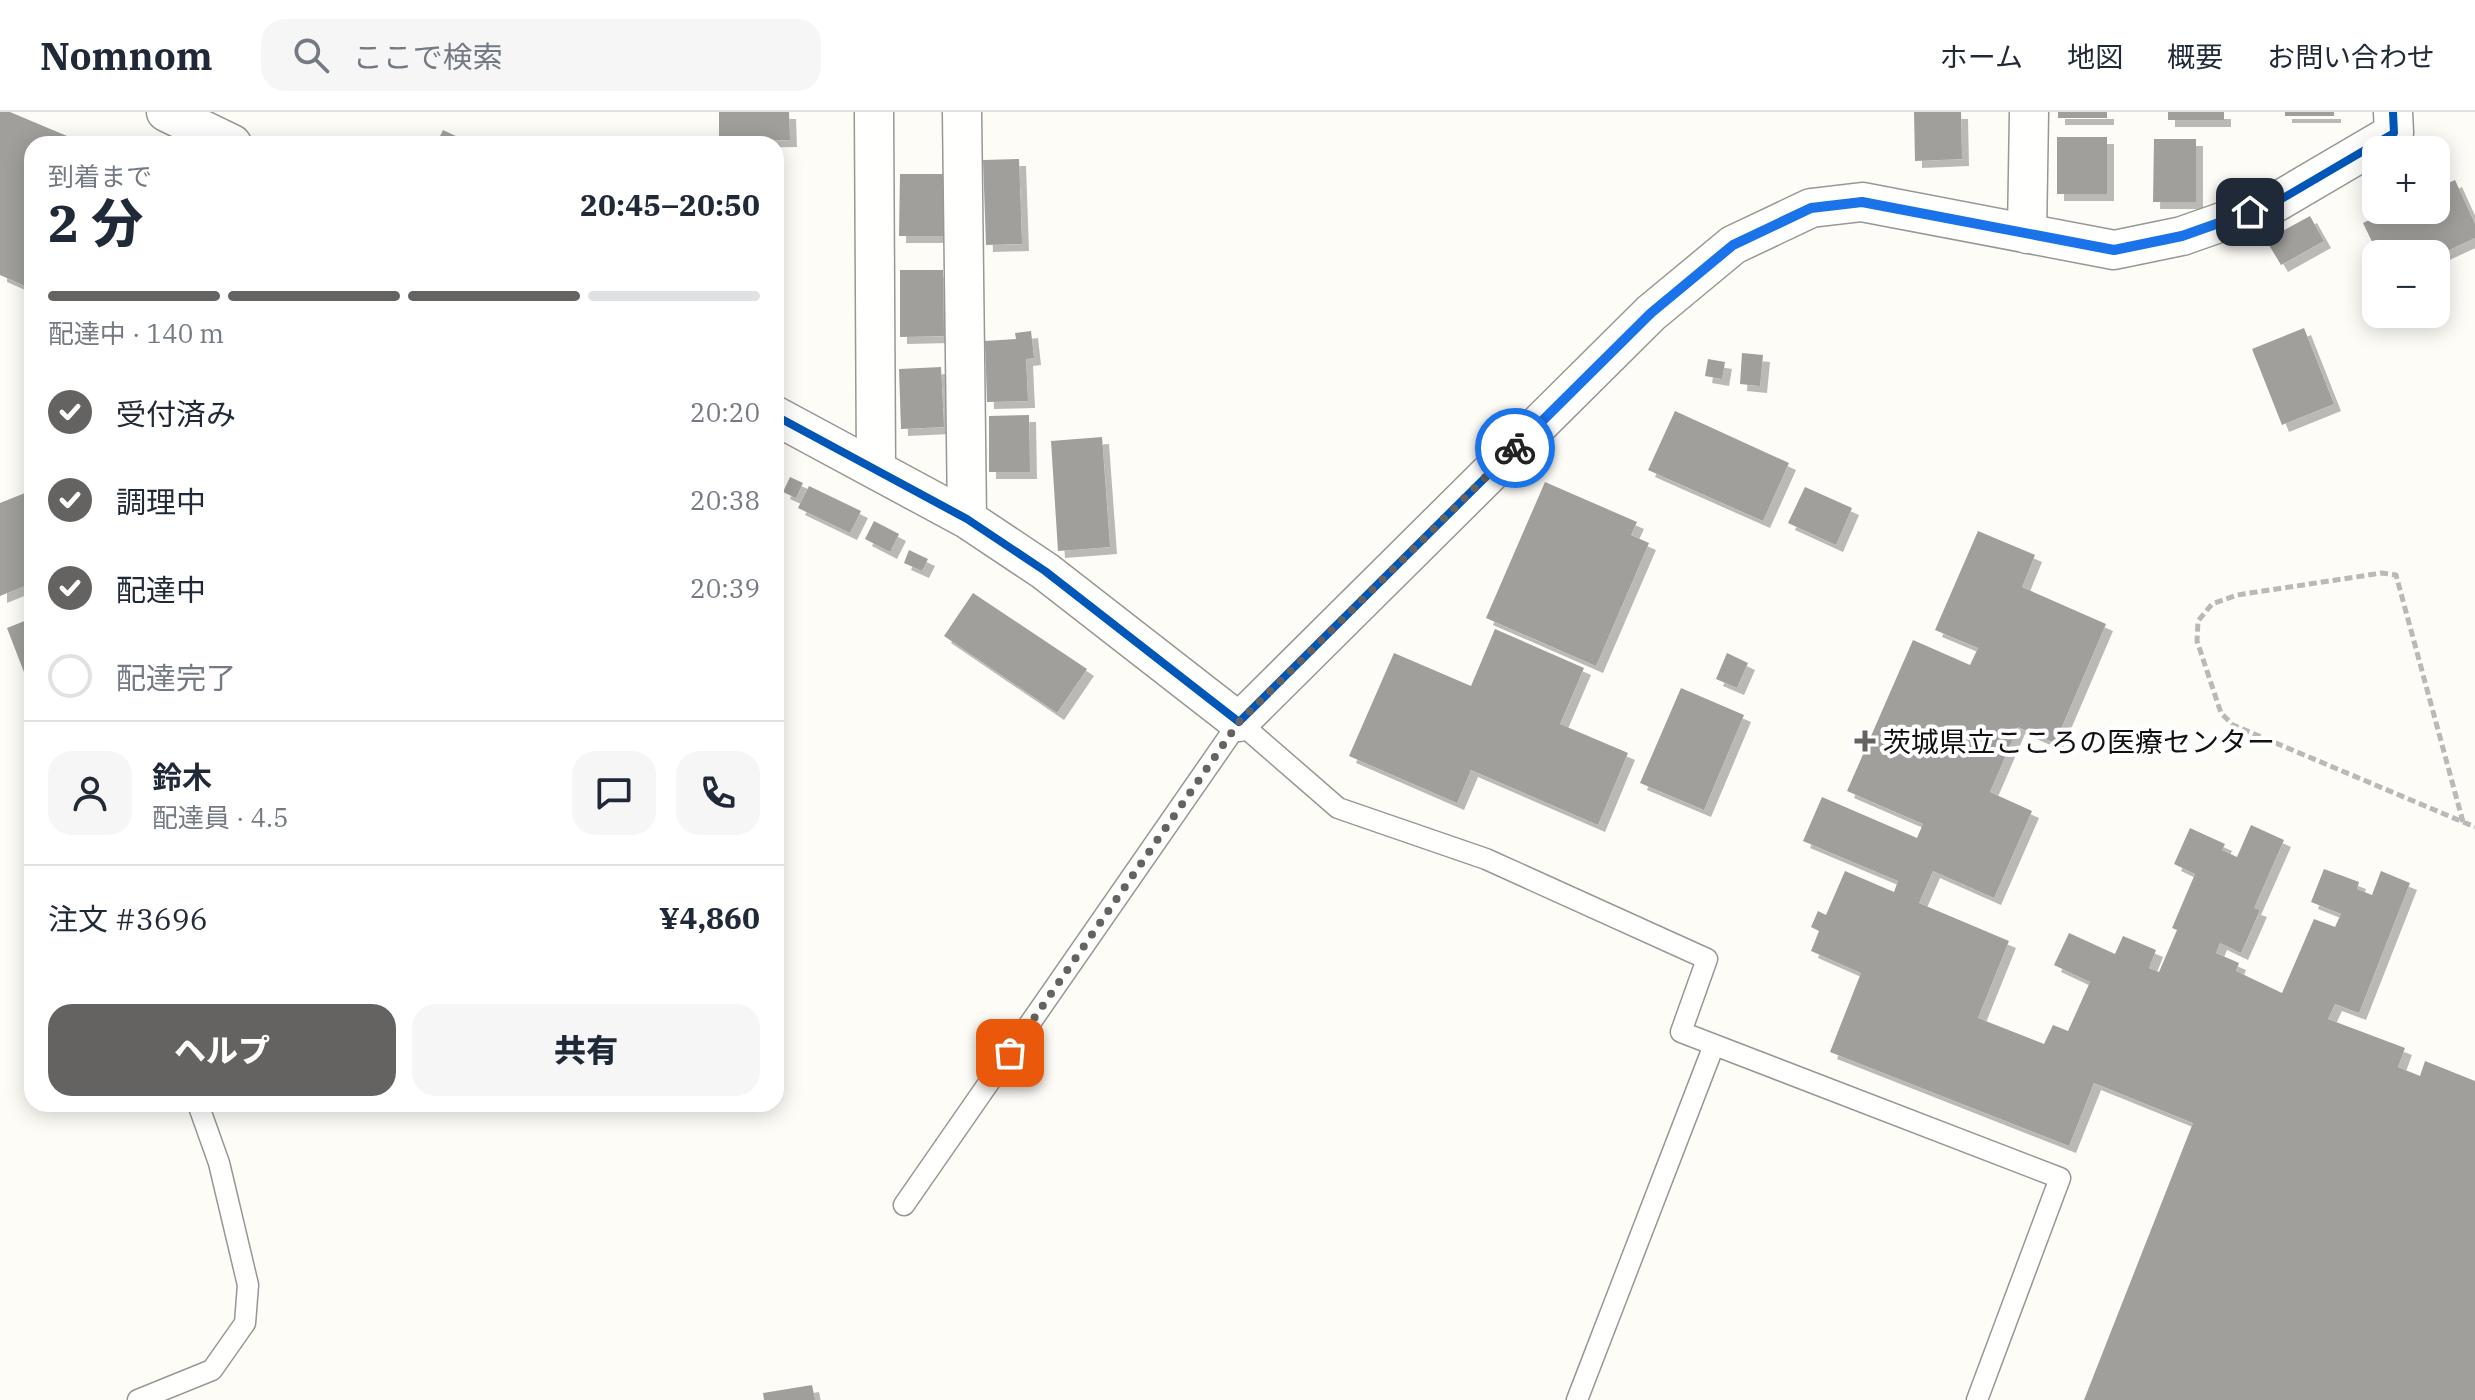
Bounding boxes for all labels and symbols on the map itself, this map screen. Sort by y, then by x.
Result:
pin [2216,178,2284,246]
courier [1475,408,1555,488]
place label: 茨城県立こころの医療センター [1883,723,2275,760]
marker: 茨城県立こころの医療センター [1854,730,1876,752]
pin [976,1019,1044,1087]

